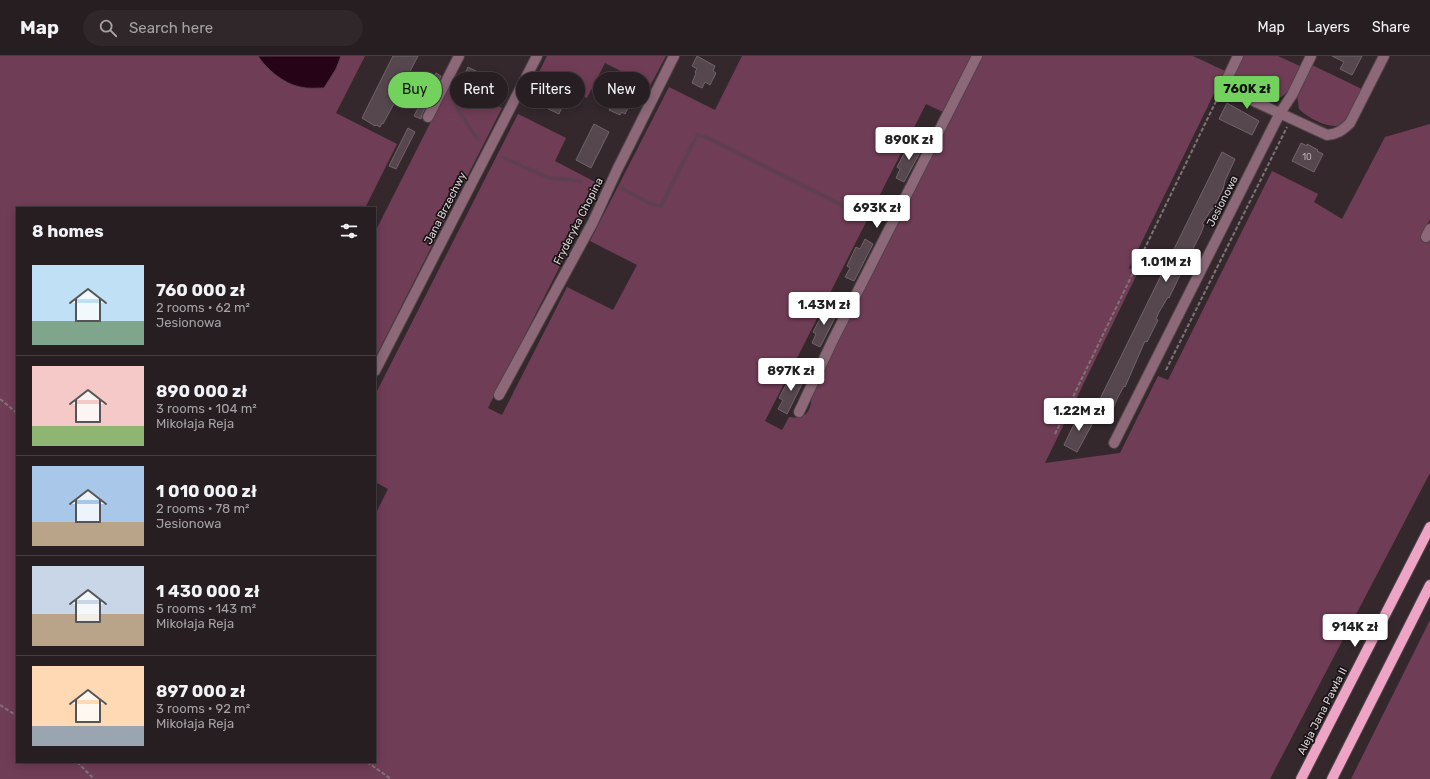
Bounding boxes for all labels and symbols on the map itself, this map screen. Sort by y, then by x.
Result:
pin: 760K zł [1210,76,1284,110]
pin: 890K zł [872,127,946,161]
house number: 10 [1302,152,1312,162]
street label: Jana Brzechwy [422,170,469,246]
street label: Jesionowa [1204,174,1241,229]
street label: Fryderyka Chopina [551,176,606,267]
pin: 693K zł [840,195,914,229]
pin: 1.01M zł [1125,249,1207,283]
pin: 1.43M zł [783,292,865,326]
pin: 897K zł [754,358,828,392]
pin: 1.22M zł [1038,398,1120,432]
pin: 914K zł [1318,614,1392,648]
street label: Aleja Jana Pawła II [1295,666,1350,757]

